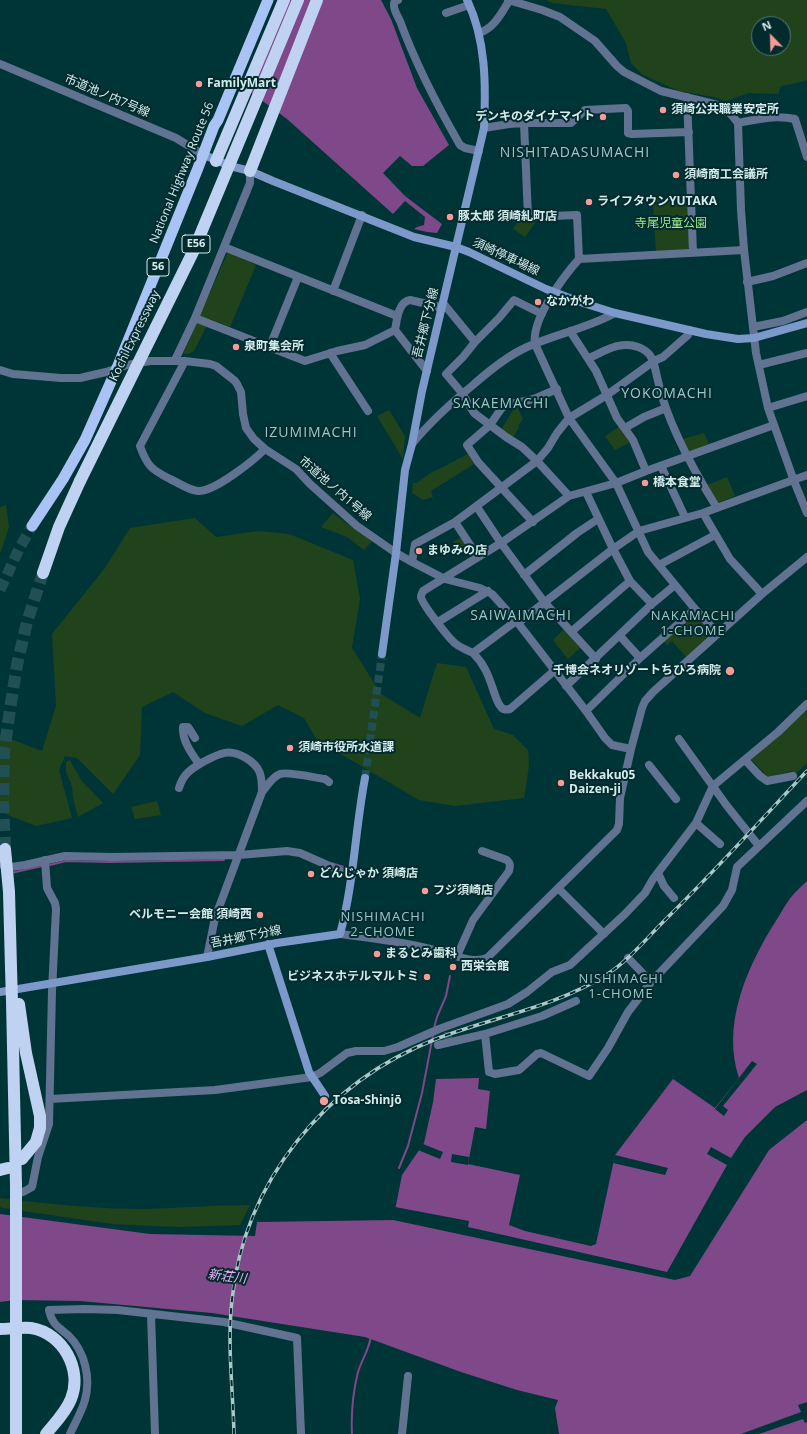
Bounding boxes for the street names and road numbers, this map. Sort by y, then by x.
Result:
street label: 市道池ノ内7号線 [62,72,152,120]
street label: National Highway Route 56 [147,100,217,246]
road number: E56 [182,235,210,253]
street label: 須崎停車場線 [470,235,542,279]
road number: 56 [147,258,169,276]
street label: 吾井郷下分線 [410,286,442,360]
street label: Kochi Expressway [107,288,163,384]
street label: 市道池ノ内1号線 [296,454,374,524]
street label: 吾井郷下分線 [209,923,283,951]

